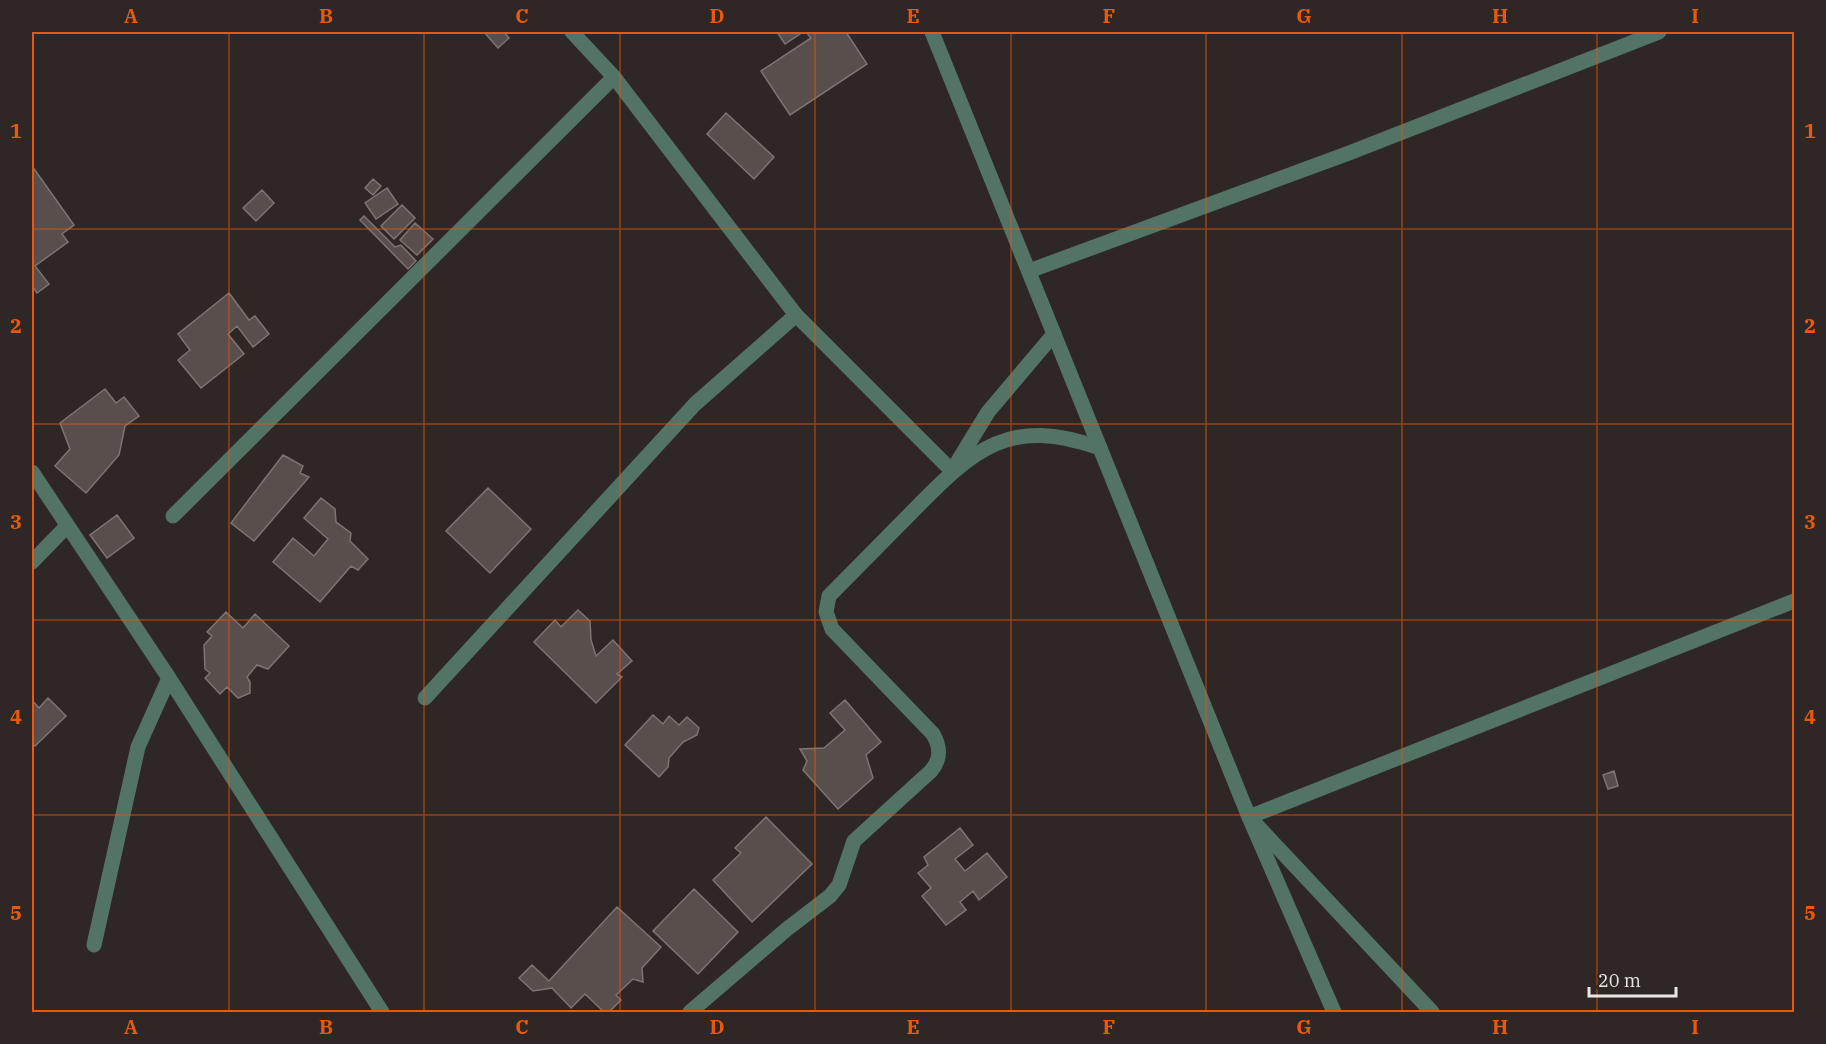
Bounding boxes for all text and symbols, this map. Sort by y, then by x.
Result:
text: A [124,2,138,29]
text: B [319,2,333,29]
text: C [515,2,529,29]
text: D [709,2,725,29]
text: E [906,2,920,29]
text: F [1103,2,1115,29]
text: G [1296,2,1312,29]
text: H [1492,2,1508,29]
text: I [1691,2,1699,29]
text: 1 [10,117,22,144]
text: 1 [1804,117,1816,144]
text: 2 [10,312,22,339]
text: 2 [1804,312,1816,339]
text: 3 [10,508,22,535]
text: 3 [1804,508,1816,535]
text: 4 [10,703,22,730]
text: 4 [1804,703,1816,730]
text: 5 [10,899,22,926]
text: 5 [1804,899,1816,926]
scale bar [1589,960,1676,998]
text: 20 m [1598,969,1641,992]
text: A [124,1013,138,1040]
text: B [319,1013,333,1040]
text: C [515,1013,529,1040]
text: D [709,1013,725,1040]
text: E [906,1013,920,1040]
text: F [1103,1013,1115,1040]
text: G [1296,1013,1312,1040]
text: H [1492,1013,1508,1040]
text: I [1691,1013,1699,1040]

